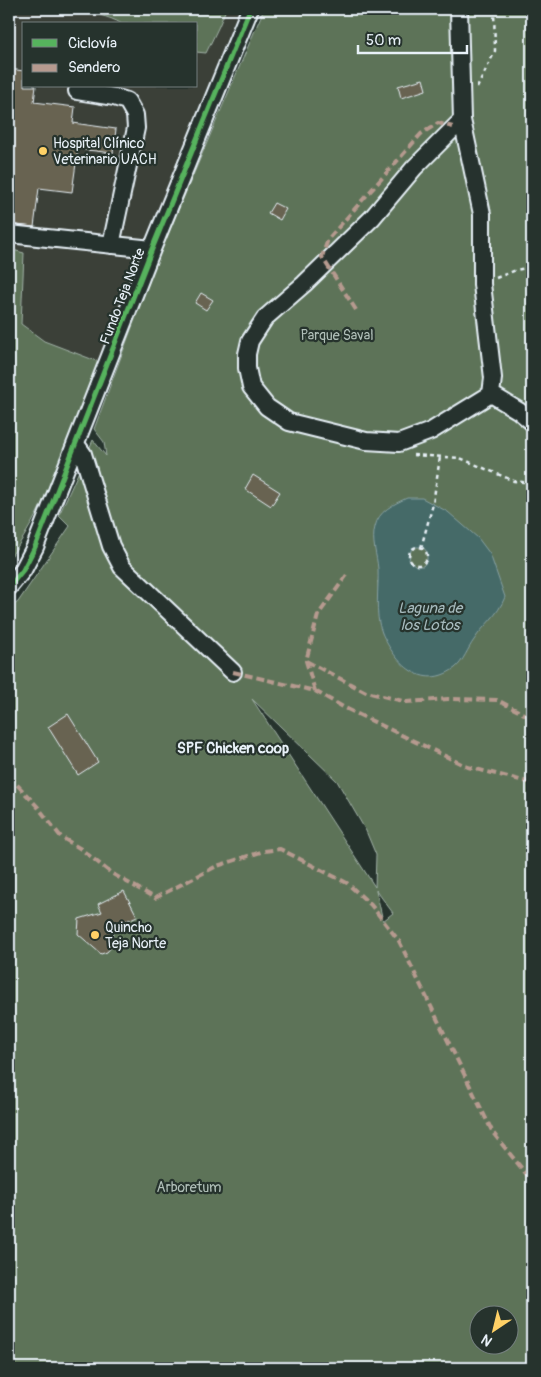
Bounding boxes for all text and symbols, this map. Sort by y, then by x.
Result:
legend [22,22,198,88]
scale bar [358,22,467,54]
text: 50 m [366,31,401,50]
text: Ciclovía [68,34,117,53]
text: Sendero [68,58,120,77]
place label: Hospital Clínico Veterinario UACH [53,135,157,168]
marker: Hospital Clínico Veterinario UACH [37,145,49,157]
street label: Fundo Teja Norte [96,246,149,347]
park label: Parque Saval [300,327,374,344]
water label: Laguna de los Lotos [398,599,464,635]
district label: SPF Chicken coop [177,739,289,758]
place label: Quincho Teja Norte [105,919,166,952]
marker: Quincho Teja Norte [89,929,101,941]
park label: Arboretum [157,1179,221,1196]
north arrow [468,1304,518,1354]
text: N [478,1331,496,1350]

